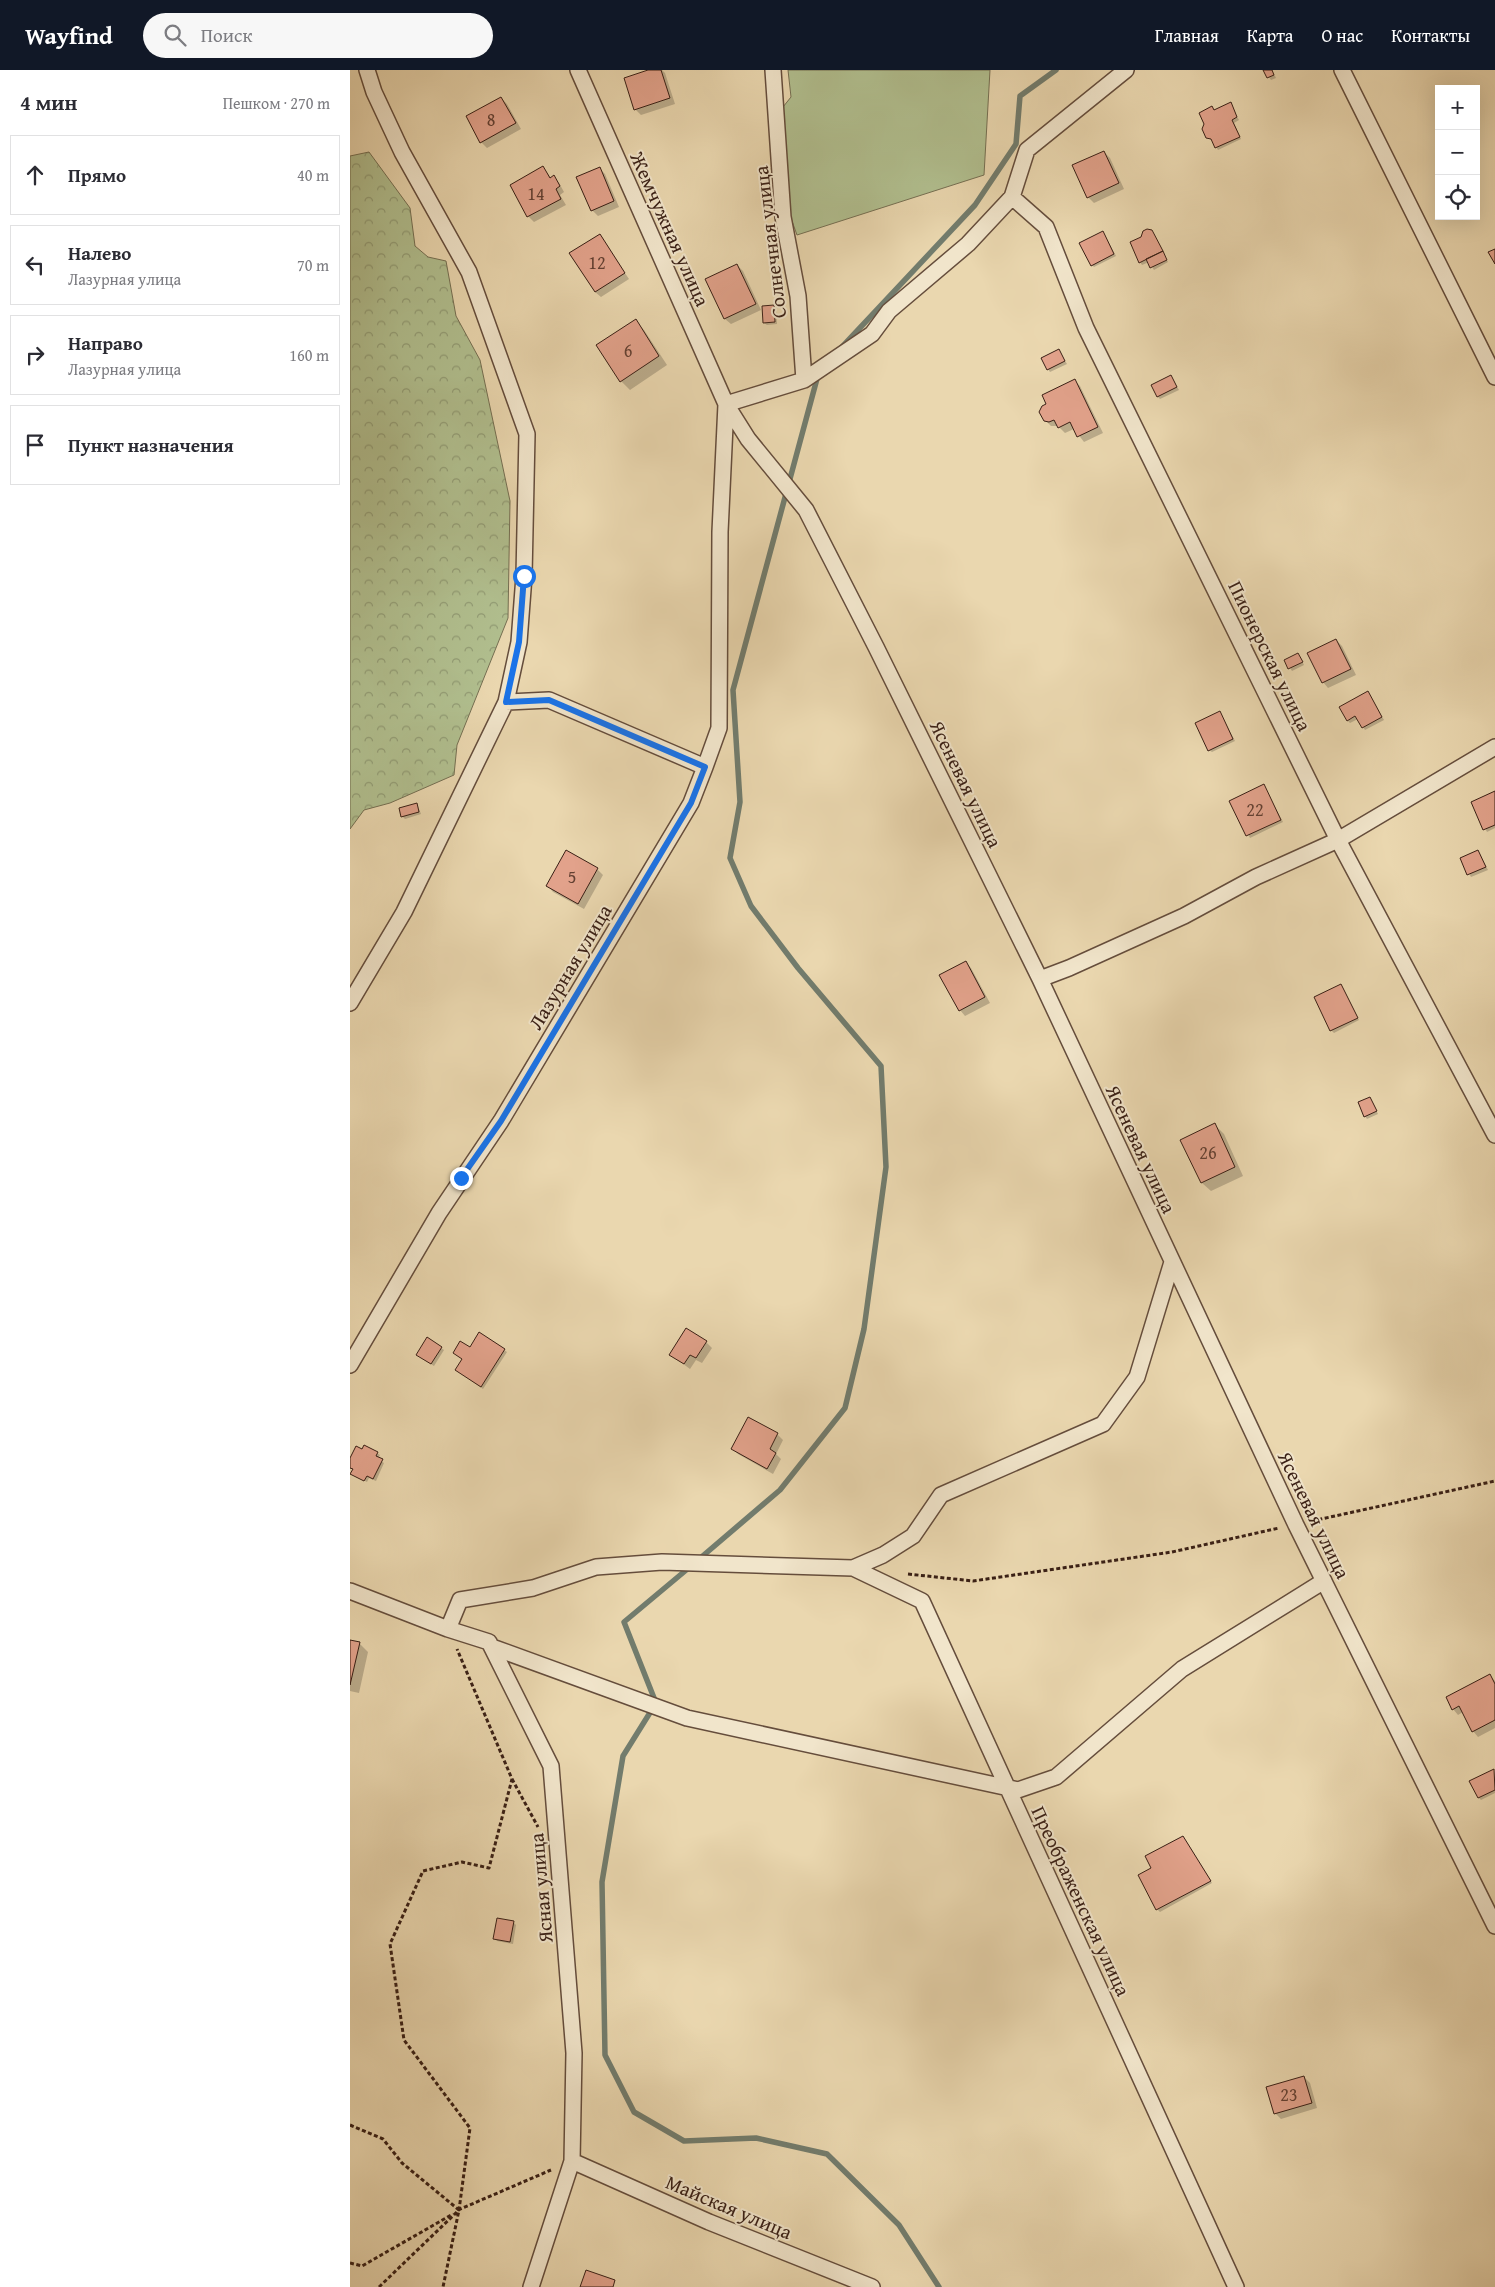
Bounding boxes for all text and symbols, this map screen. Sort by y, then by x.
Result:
search box [143,13,493,58]
text: Wayfind [25,18,113,53]
icon: search [161,21,189,49]
text: Поиск [201,21,252,49]
text: Главная [1155,22,1219,49]
text: Карта [1247,22,1293,49]
text: О нас [1321,22,1363,49]
text: Контакты [1391,22,1470,49]
map controls [1435,85,1480,220]
button: + [1435,85,1480,130]
text: 4 мин [20,87,77,118]
text: Пешком · 270 m [223,91,330,115]
house number: 8 [487,106,495,133]
button: − [1435,130,1480,175]
street label: Жемчужная улица [623,146,718,311]
icon: ahead [21,161,49,189]
text: Прямо [68,161,126,189]
text: 40 m [297,163,329,187]
street label: Солнечная улица [746,164,793,320]
button: locate [1435,175,1480,220]
house number: 14 [527,180,545,207]
text: Налево [68,239,131,267]
house number: 12 [588,249,606,276]
icon: left [21,251,49,279]
text: 70 m [297,253,329,277]
text: Лазурная улица [68,267,181,291]
text: Направо [68,329,143,357]
house number: 6 [624,337,632,364]
icon: right [21,341,49,369]
text: 160 m [289,343,329,367]
text: Лазурная улица [68,357,181,381]
icon: arrive [21,431,49,459]
text: Пункт назначения [68,431,234,459]
route start [513,565,536,588]
street label: Пионерская улица [1221,576,1320,736]
street label: Ясеневая улица [923,714,1010,853]
house number: 22 [1246,796,1264,823]
house number: 5 [568,863,576,890]
street label: Лазурная улица [521,898,619,1035]
street label: Ясеневая улица [1099,1079,1184,1218]
house number: 26 [1199,1139,1217,1166]
route end [450,1167,473,1190]
street label: Ясеневая улица [1271,1445,1358,1584]
street label: Преображенская улица [1025,1801,1139,2001]
street label: Ясная улица [521,1831,560,1945]
house number: 23 [1280,2081,1298,2108]
street label: Майская улица [662,2167,797,2246]

